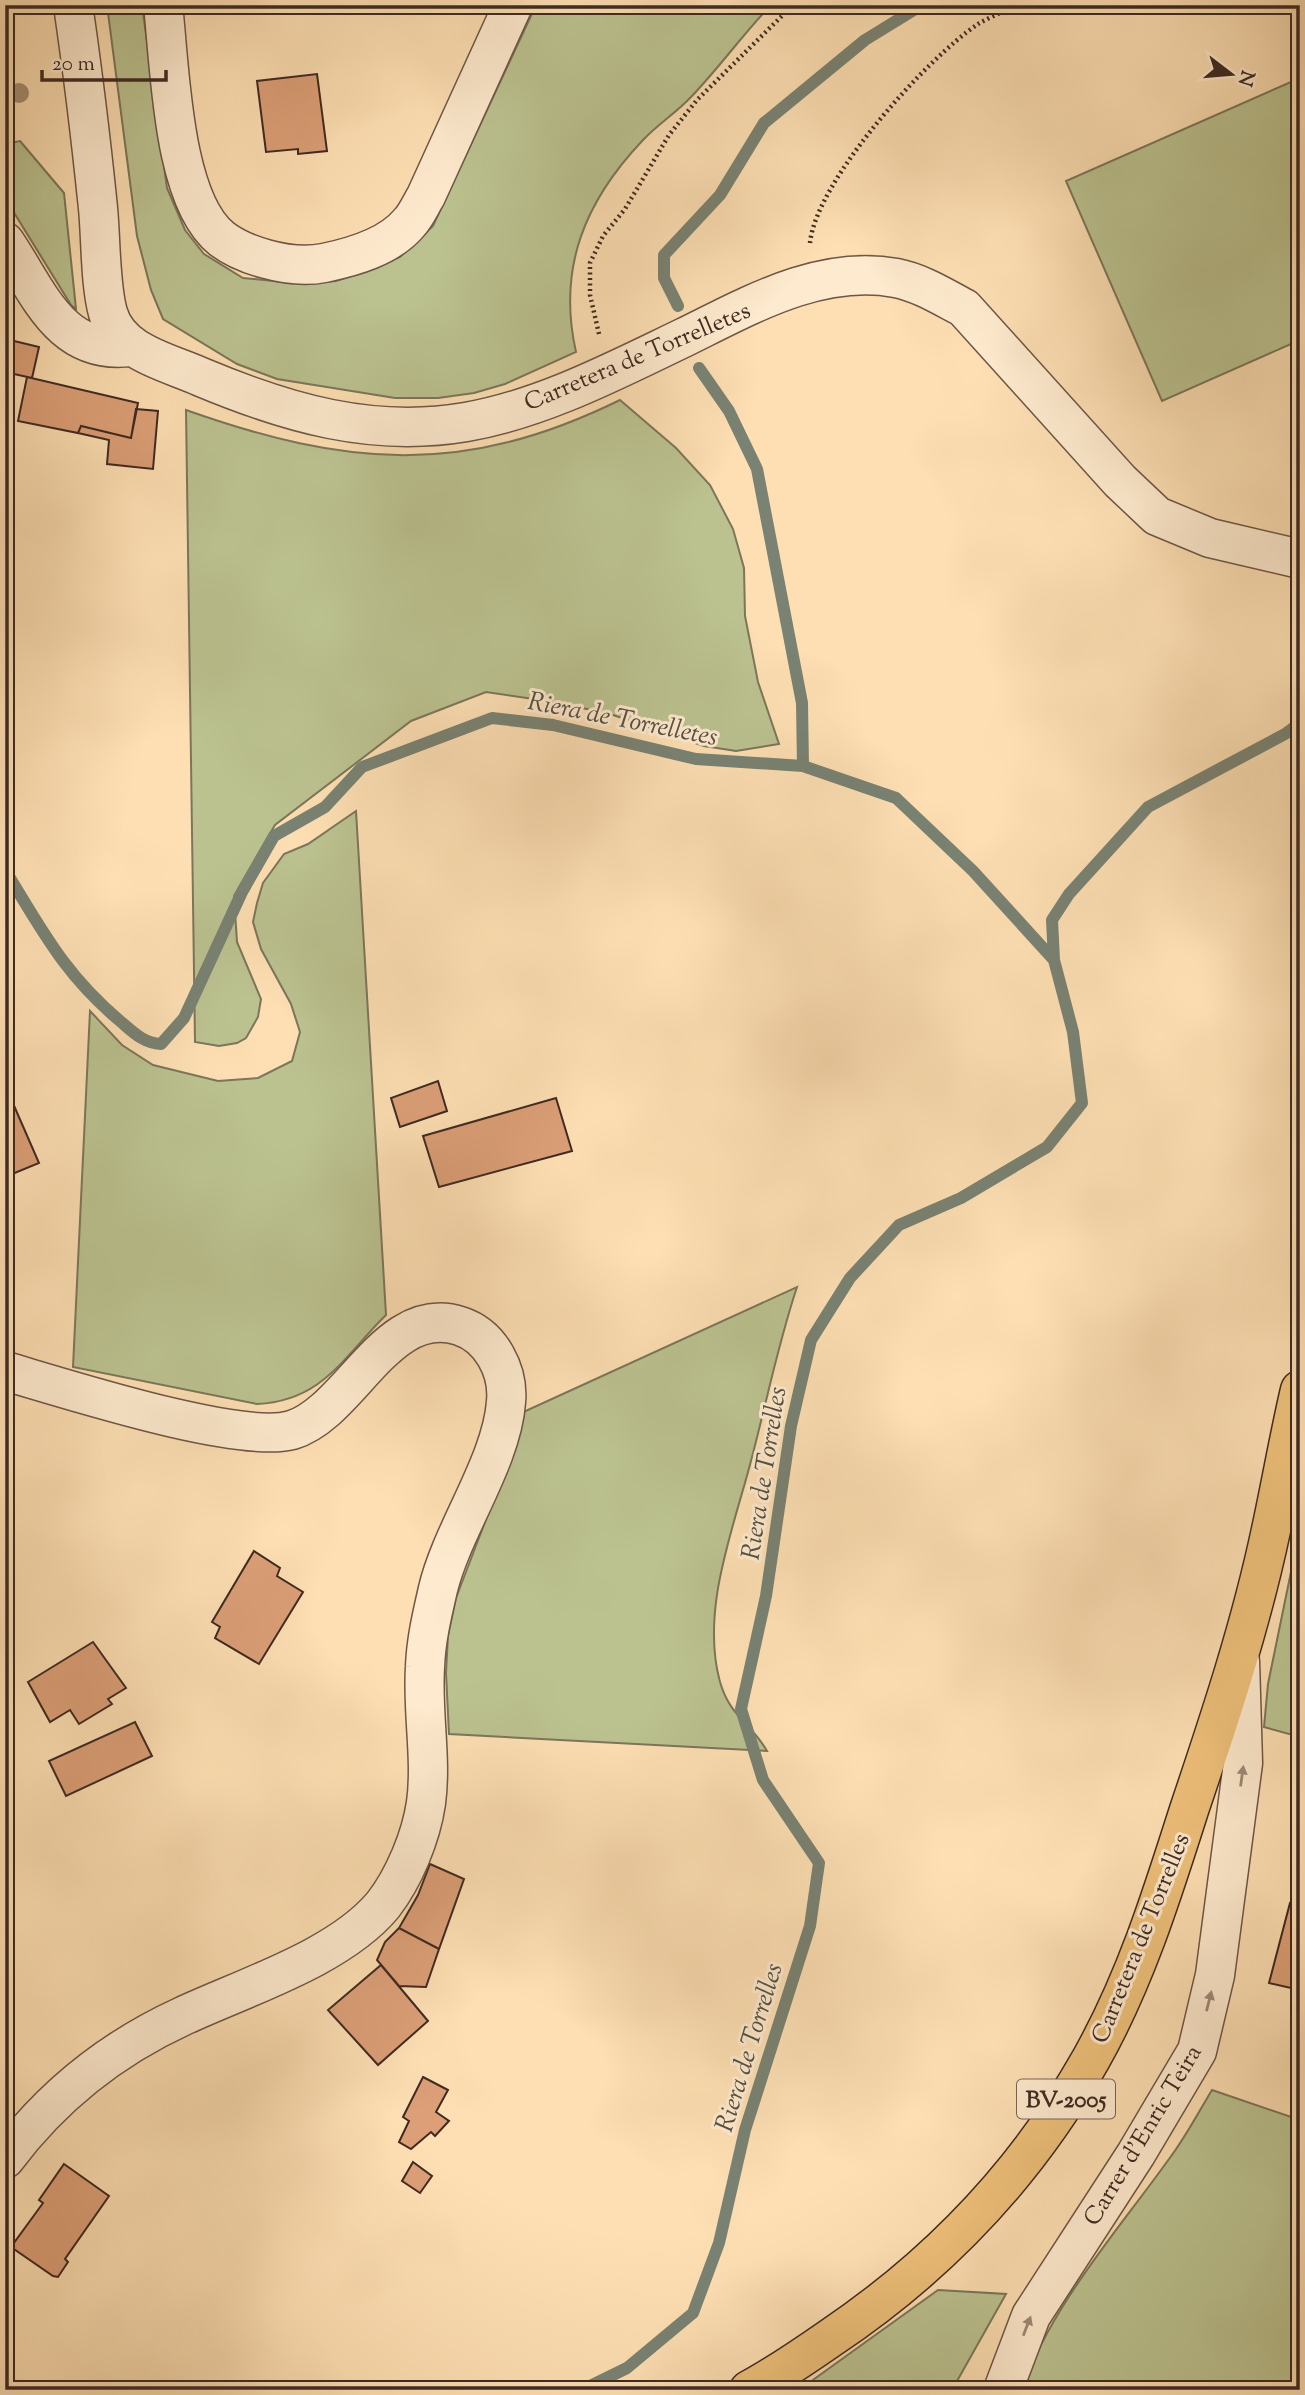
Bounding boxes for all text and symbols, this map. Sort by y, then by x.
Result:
scale bar [42,38,166,82]
north arrow [1196,38,1266,108]
text: 20 m [52,50,95,80]
text: N [1230,67,1260,89]
street label: Carretera de Torrelletes [519,295,756,421]
water label: Riera de Torrelletes [525,684,721,757]
water label: Riera de Torrelles [734,1384,797,1563]
one-way arrow [1236,1765,1247,1787]
street label: Carretera de Torrelles [1084,1829,1200,2049]
water label: Riera de Torrelles [707,1959,794,2137]
one-way arrow [1204,1990,1215,2012]
street label: Carrer d'Enric Teira [1076,2039,1211,2233]
road number: BV-2005 [1017,2080,1115,2118]
one-way arrow [1021,2315,1032,2336]

